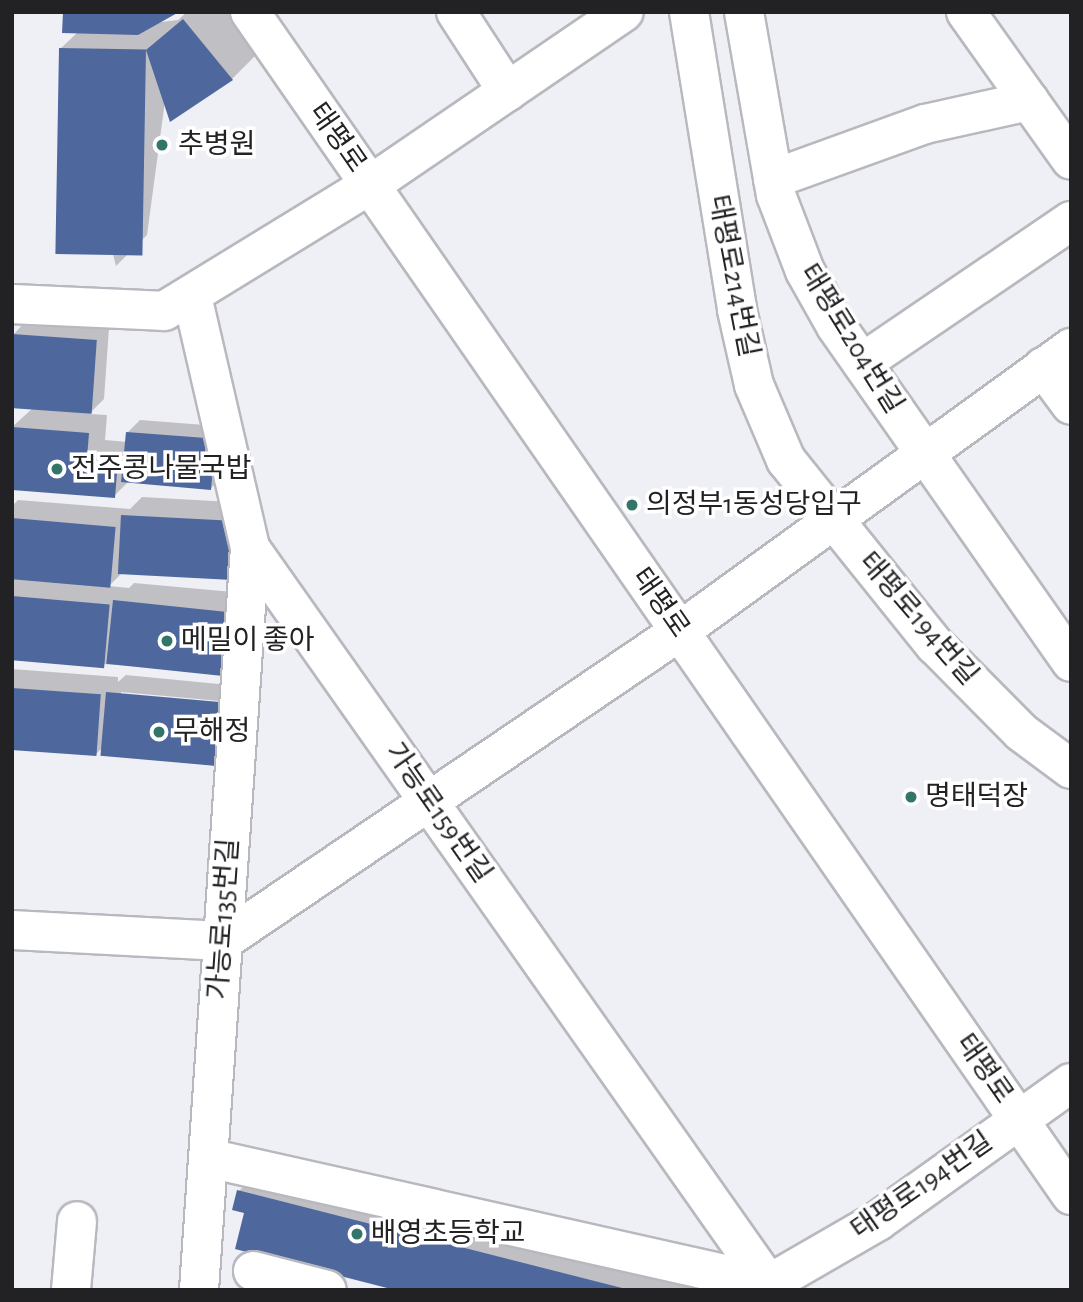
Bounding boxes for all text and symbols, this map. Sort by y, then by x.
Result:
street label: 태평로 [301,97,373,179]
place label: 추병원 [178,128,255,162]
marker: 추병원 [152,135,172,155]
street label: 태평로214번길 [701,192,765,360]
street label: 태평로204번길 [792,258,910,420]
place label: 전주콩나물국밥 [71,452,251,486]
marker: 전주콩나물국밥 [49,461,65,477]
place label: 의정부1동성당입구 [646,488,862,522]
marker: 의정부1동성당입구 [624,497,640,513]
street label: 태평로194번길 [851,546,985,692]
street label: 태평로 [624,562,696,644]
place label: 메밀이 좋아 [181,624,314,658]
marker: 메밀이 좋아 [159,633,175,649]
place label: 무해정 [173,715,250,749]
marker: 무해정 [151,724,167,740]
street label: 가능로159번길 [377,736,499,890]
place label: 명태덕장 [925,780,1028,814]
marker: 명태덕장 [903,789,919,805]
street label: 가능로135번길 [202,837,246,1001]
street label: 태평로 [948,1028,1020,1110]
street label: 태평로194번길 [845,1125,999,1247]
place label: 배영초등학교 [371,1217,526,1251]
marker: 배영초등학교 [349,1226,365,1242]

